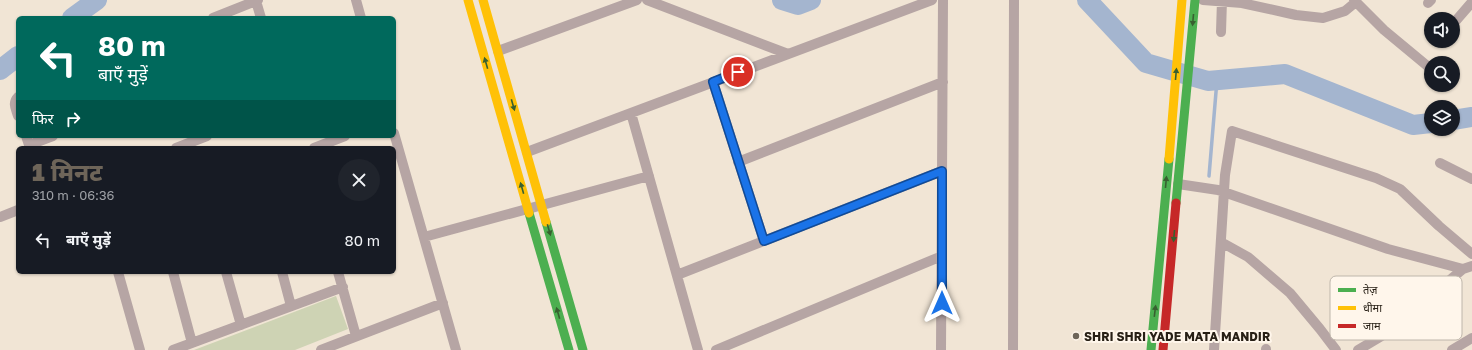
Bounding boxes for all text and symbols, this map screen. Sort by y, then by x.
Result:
map controls [1424,12,1460,136]
button: sound [1424,12,1460,48]
one-way arrow [1190,14,1196,26]
text: 80 m [98,29,166,62]
icon: left [32,32,84,84]
pin [721,55,755,89]
one-way arrow [483,56,489,68]
button: search [1424,56,1460,92]
icon: arrive [727,61,749,83]
text: बाएँ मुड़ें [98,63,148,85]
one-way arrow [1172,68,1179,80]
one-way arrow [510,99,516,111]
button: layers [1424,100,1460,136]
icon: right [62,108,84,130]
text: फिर [32,109,54,127]
text: 1 मिनट [32,157,102,186]
button: close [338,159,380,201]
one-way arrow [1163,176,1170,188]
one-way arrow [519,181,525,193]
text: 310 m · 06:36 [32,187,114,203]
one-way arrow [546,224,552,236]
icon: left [32,229,54,251]
text: बाएँ मुड़ें [66,230,111,248]
one-way arrow [1170,230,1177,242]
text: 80 m [345,231,380,249]
legend [1330,276,1462,340]
position arrow [921,282,963,324]
text: तेज़ [1363,283,1378,296]
text: धीमा [1363,301,1382,314]
one-way arrow [1152,305,1158,317]
one-way arrow [555,306,561,318]
text: जाम [1363,319,1381,332]
place label: SHRI SHRI YADE MATA MANDIR [1084,329,1270,344]
marker: SHRI SHRI YADE MATA MANDIR [1071,331,1081,341]

